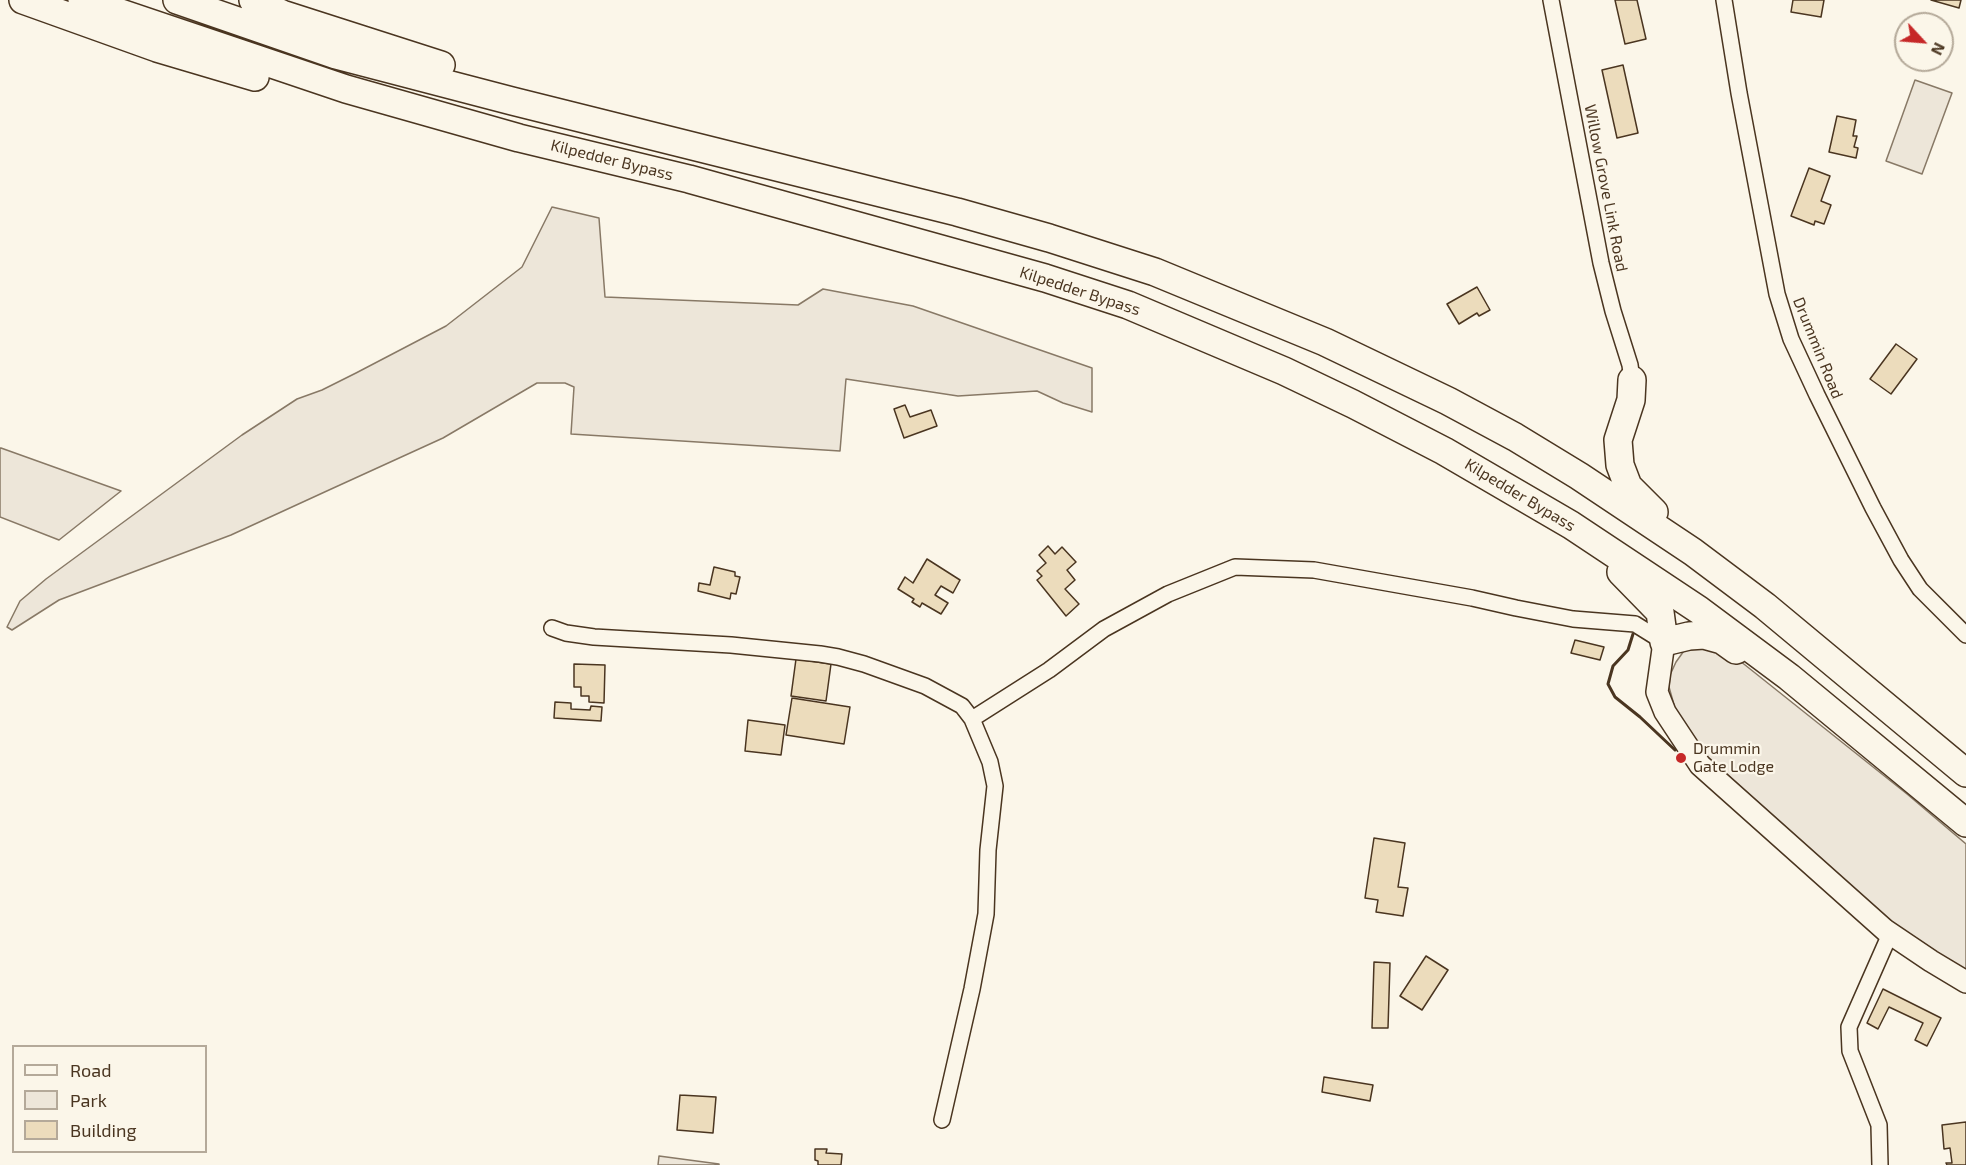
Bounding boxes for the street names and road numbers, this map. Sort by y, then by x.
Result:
street label: Willow Grove Link Road [1580,103,1632,273]
street label: Kilpedder Bypass [549,135,675,185]
street label: Kilpedder Bypass [1017,262,1143,320]
street label: Drummin Road [1789,294,1847,402]
street label: Kilpedder Bypass [1461,454,1579,536]

